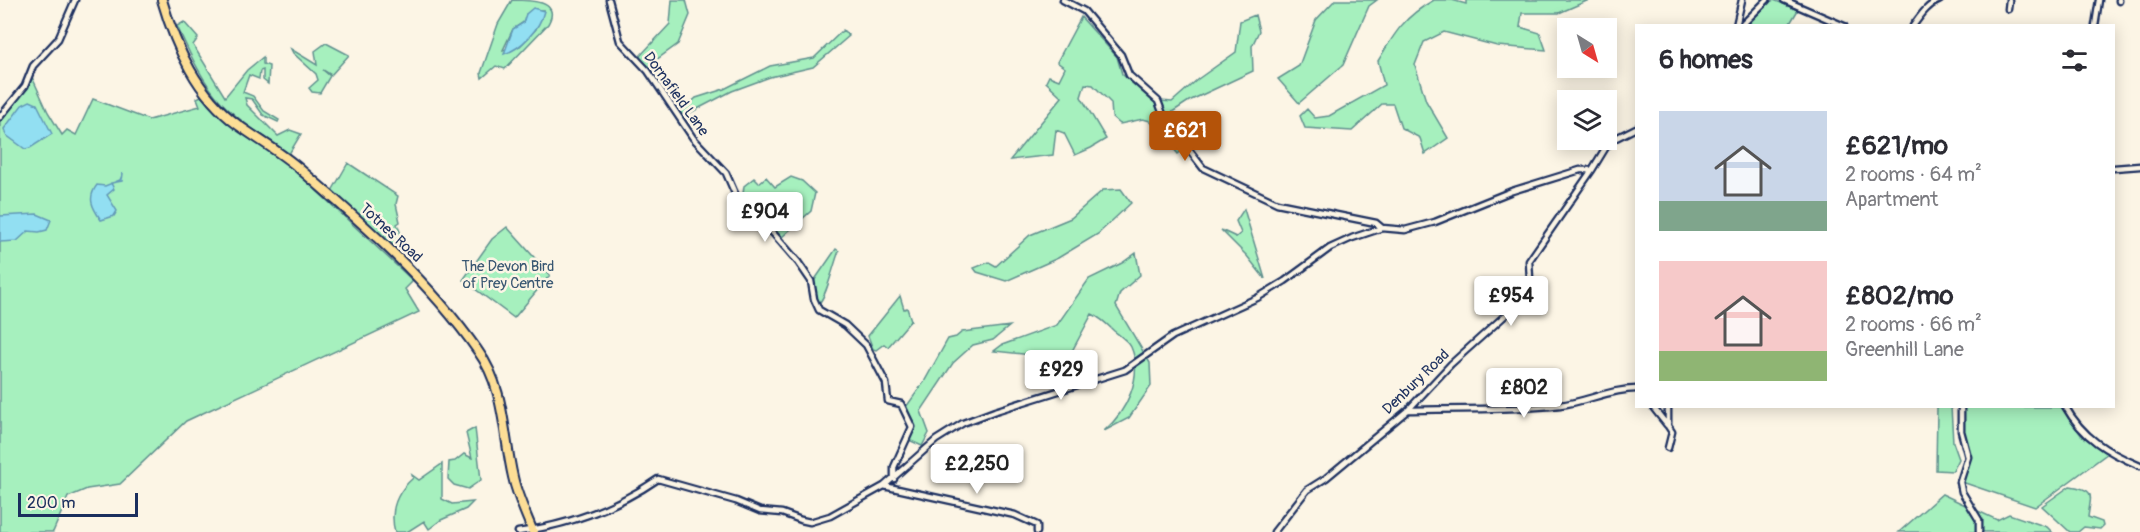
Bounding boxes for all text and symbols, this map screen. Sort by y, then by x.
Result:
north arrow [1557,18,1617,78]
map controls [1557,18,1617,150]
text: 6 homes [1659,44,1753,76]
icon: filters [2058,44,2091,77]
street label: Dornafield Lane [639,48,713,140]
button: layers [1557,90,1617,150]
pin: £621 [1149,111,1221,162]
text: £621 [1163,118,1207,143]
text: £621/mo [1845,130,1948,162]
icon: home [1707,135,1779,207]
text: 2 rooms · 64 m² [1845,162,1982,187]
text: Apartment [1845,187,1938,212]
pin: £904 [729,192,801,243]
street label: Totnes Road [356,199,426,267]
text: £904 [741,199,789,224]
park label: The Devon Bird of Prey Centre [462,257,554,293]
pin: £954 [1475,276,1547,327]
text: £802/mo [1845,280,1954,312]
text: £954 [1488,283,1534,308]
icon: home [1707,285,1779,357]
text: 2 rooms · 66 m² [1845,312,1982,337]
text: Greenhill Lane [1845,337,1964,362]
street label: Denbury Road [1378,345,1454,419]
pin: £929 [1025,350,1097,401]
text: £929 [1039,357,1083,382]
pin: £802 [1488,368,1560,419]
text: £802 [1500,375,1548,400]
pin: £2,250 [928,444,1026,495]
text: £2,250 [945,451,1009,476]
scale bar [18,490,138,518]
text: 200 m [27,493,75,513]

